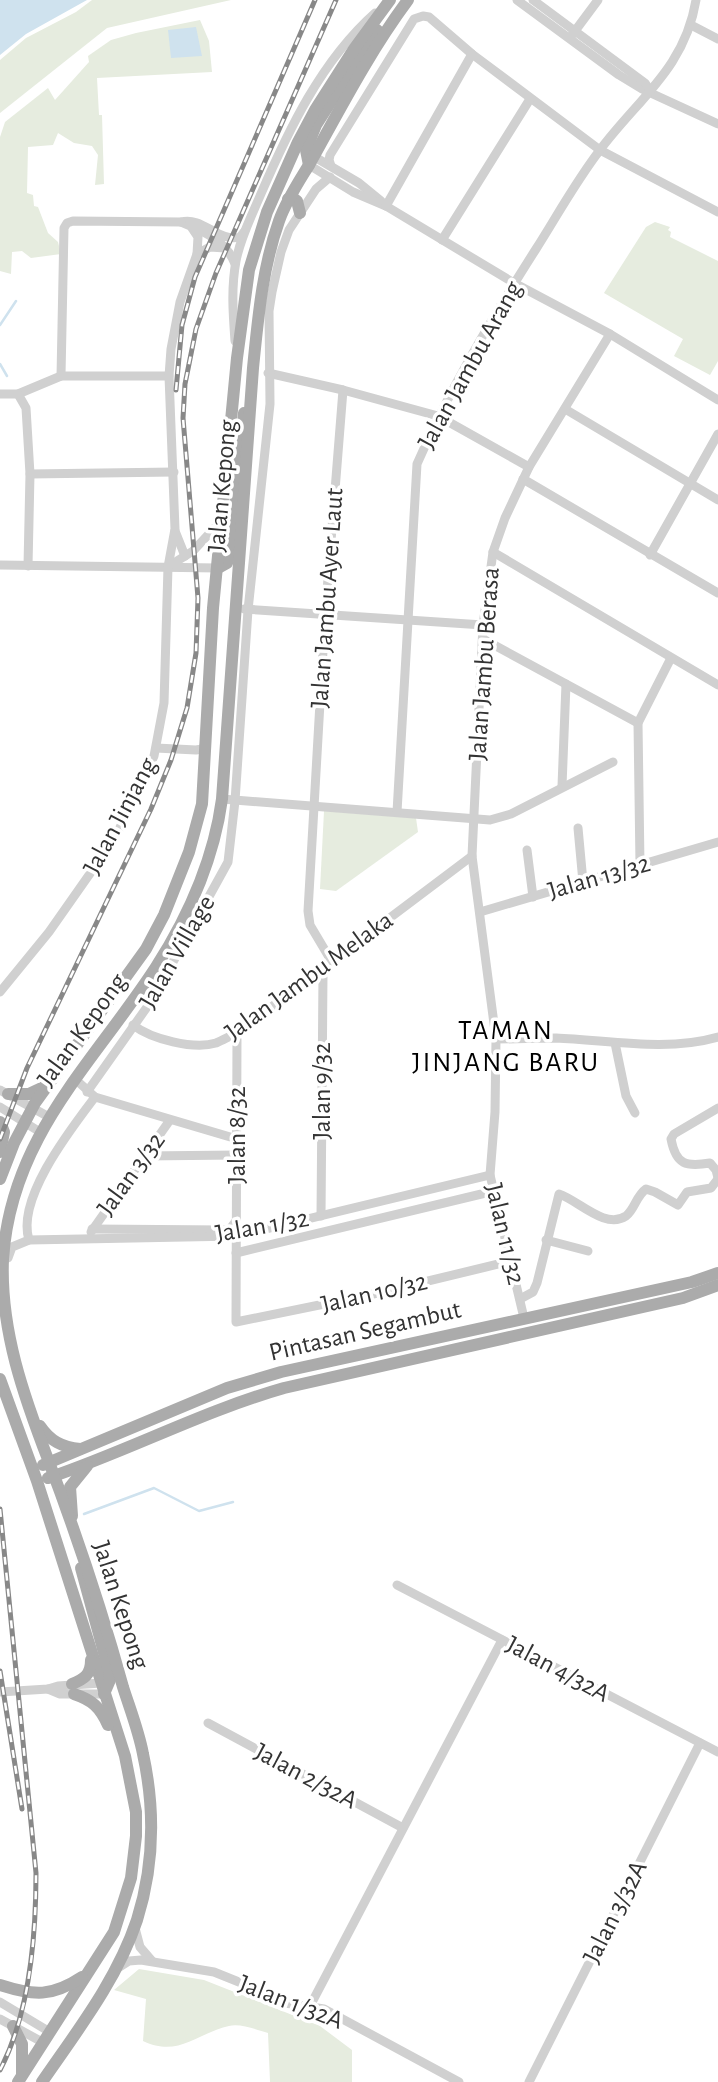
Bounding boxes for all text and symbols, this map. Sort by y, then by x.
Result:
street label: Jalan Jambu Arang [413,277,527,453]
street label: Jalan Kepong [203,418,241,553]
street label: Jalan Jambu Ayer Laut [306,487,348,709]
street label: Jalan Jambu Berasa [464,566,504,762]
street label: Jalan Jinjang [78,753,162,879]
street label: Jalan 13/32 [545,850,653,904]
street label: Jalan Village [134,891,220,1013]
street label: Jalan Jambu Melaka [220,907,398,1045]
street label: Jalan Kepong [32,968,132,1091]
district label: TAMAN JINJANG BARU [412,1017,600,1077]
street label: Jalan 9/32 [309,1042,335,1140]
street label: Jalan 8/32 [224,1086,250,1184]
street label: Jalan 3/32 [92,1127,170,1221]
street label: Jalan 11/32 [481,1181,529,1287]
street label: Jalan 1/32 [213,1205,311,1247]
street label: Jalan 10/32 [318,1268,430,1318]
street label: Pintasan Segambut [267,1296,463,1366]
street label: Jalan Kepong [88,1538,154,1673]
street label: Jalan 4/32A [502,1631,614,1707]
street label: Jalan 2/32A [250,1738,362,1814]
street label: Jalan 3/32A [578,1857,652,1967]
street label: Jalan 1/32A [235,1970,347,2034]

